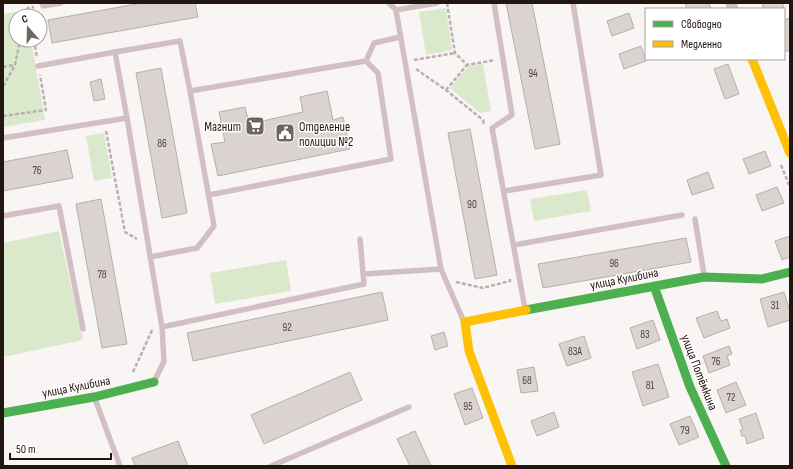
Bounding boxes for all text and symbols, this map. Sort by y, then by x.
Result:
north arrow [8,8,48,48]
legend [645,8,785,60]
text: С [20,12,30,26]
text: Свободно [681,17,722,32]
text: Медленно [681,37,722,52]
house number: 94 [528,67,538,80]
supermarket icon: Магнит [244,115,266,137]
place label: Магнит [204,119,241,135]
place label: Отделение полиции №2 [299,119,353,150]
public building icon: Отделение полиции №2 [274,122,296,144]
house number: 86 [157,137,167,150]
house number: 76 [32,164,42,177]
house number: 90 [467,198,477,211]
house number: 96 [609,257,619,270]
street label: улица Кулибина [589,265,660,293]
house number: 78 [97,268,107,281]
house number: 31 [771,299,779,312]
house number: 92 [282,321,292,334]
house number: 83 [640,328,650,341]
street label: улица Потёмкина [677,332,721,413]
house number: 83А [568,345,582,358]
house number: 76 [711,355,721,368]
street label: улица Кулибина [41,373,112,401]
house number: 68 [522,374,532,387]
house number: 81 [646,379,654,392]
house number: 72 [727,391,736,404]
house number: 95 [463,400,473,413]
house number: 79 [680,424,690,437]
scale bar [10,435,111,461]
text: 50 m [16,442,36,457]

